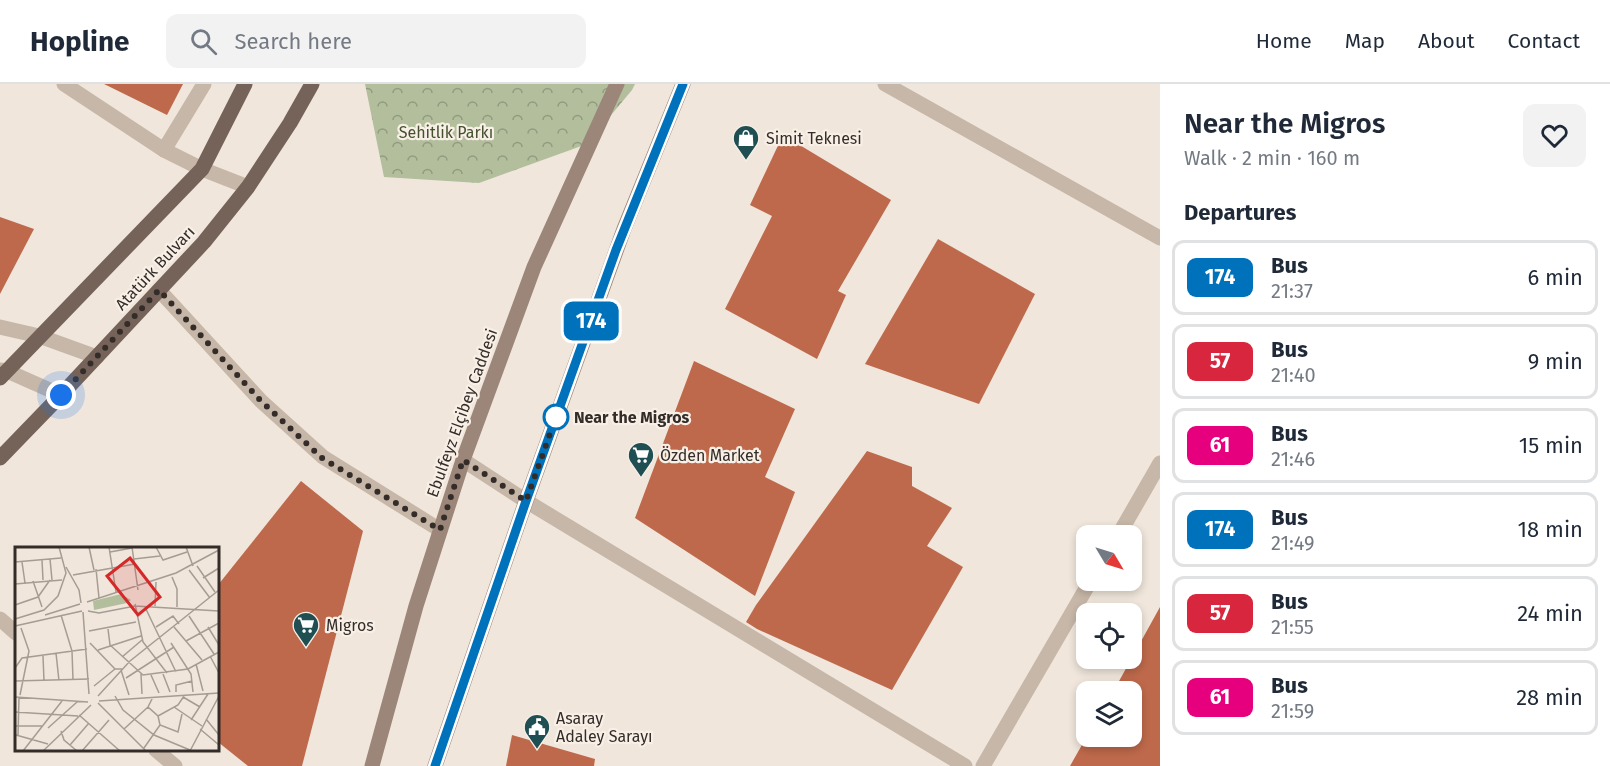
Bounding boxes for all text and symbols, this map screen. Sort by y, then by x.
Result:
search box [166,14,586,68]
text: Hopline [30,25,130,58]
icon: search [187,25,220,58]
text: Search here [235,28,352,55]
text: Home [1256,28,1312,54]
text: Map [1345,28,1385,54]
text: About [1418,28,1475,54]
text: Contact [1508,28,1580,54]
button: heart [1523,104,1586,167]
text: Near the Migros [1184,107,1385,140]
park label: Sehitlik Parkı [399,123,493,142]
shop icon: Simit Teknesi [731,123,761,161]
place label: Simit Teknesi [766,129,862,148]
text: Walk · 2 min · 160 m [1184,146,1360,170]
text: Departures [1184,199,1296,226]
street label: Atatürk Bulvarı [111,222,199,314]
text: Bus [1271,252,1308,279]
text: 174 [1205,264,1235,290]
text: 6 min [1527,264,1583,291]
text: 21:37 [1271,279,1313,303]
line badge: 174 [556,302,626,340]
text: 174 [576,308,606,334]
street label: Ebulfeyz Elçibey Caddesi [423,326,502,500]
text: Bus [1271,336,1308,363]
text: 57 [1210,348,1230,374]
text: 9 min [1528,348,1583,375]
text: 21:40 [1271,363,1316,387]
your location [46,380,76,410]
marker: Near the Migros [543,404,569,430]
place label: Near the Migros [574,408,689,427]
text: Bus [1271,420,1308,447]
text: 61 [1210,432,1230,458]
text: 15 min [1519,432,1583,459]
supermarket icon: Özden Market [626,440,656,478]
place label: Özden Market [660,446,760,465]
text: 21:46 [1271,447,1315,471]
text: Bus [1271,504,1308,531]
text: 174 [1205,516,1235,542]
text: 18 min [1518,516,1583,543]
north arrow [1076,525,1142,591]
map controls [1076,525,1142,747]
text: 21:49 [1271,531,1315,555]
inset map [15,547,219,751]
text: Bus [1271,588,1308,615]
text: 57 [1210,600,1230,626]
text: 24 min [1517,600,1583,627]
button: locate [1076,603,1142,669]
supermarket icon: Migros [291,610,321,648]
text: 21:55 [1271,615,1314,639]
place label: Migros [326,616,374,635]
text: Bus [1271,672,1308,699]
button: layers [1076,681,1142,747]
text: 61 [1210,684,1230,710]
text: 28 min [1516,684,1583,711]
text: 21:59 [1271,699,1314,723]
place label: Asaray Adaley Sarayı [556,709,653,746]
public building icon: Asaray Adaley Sarayı [522,712,552,750]

